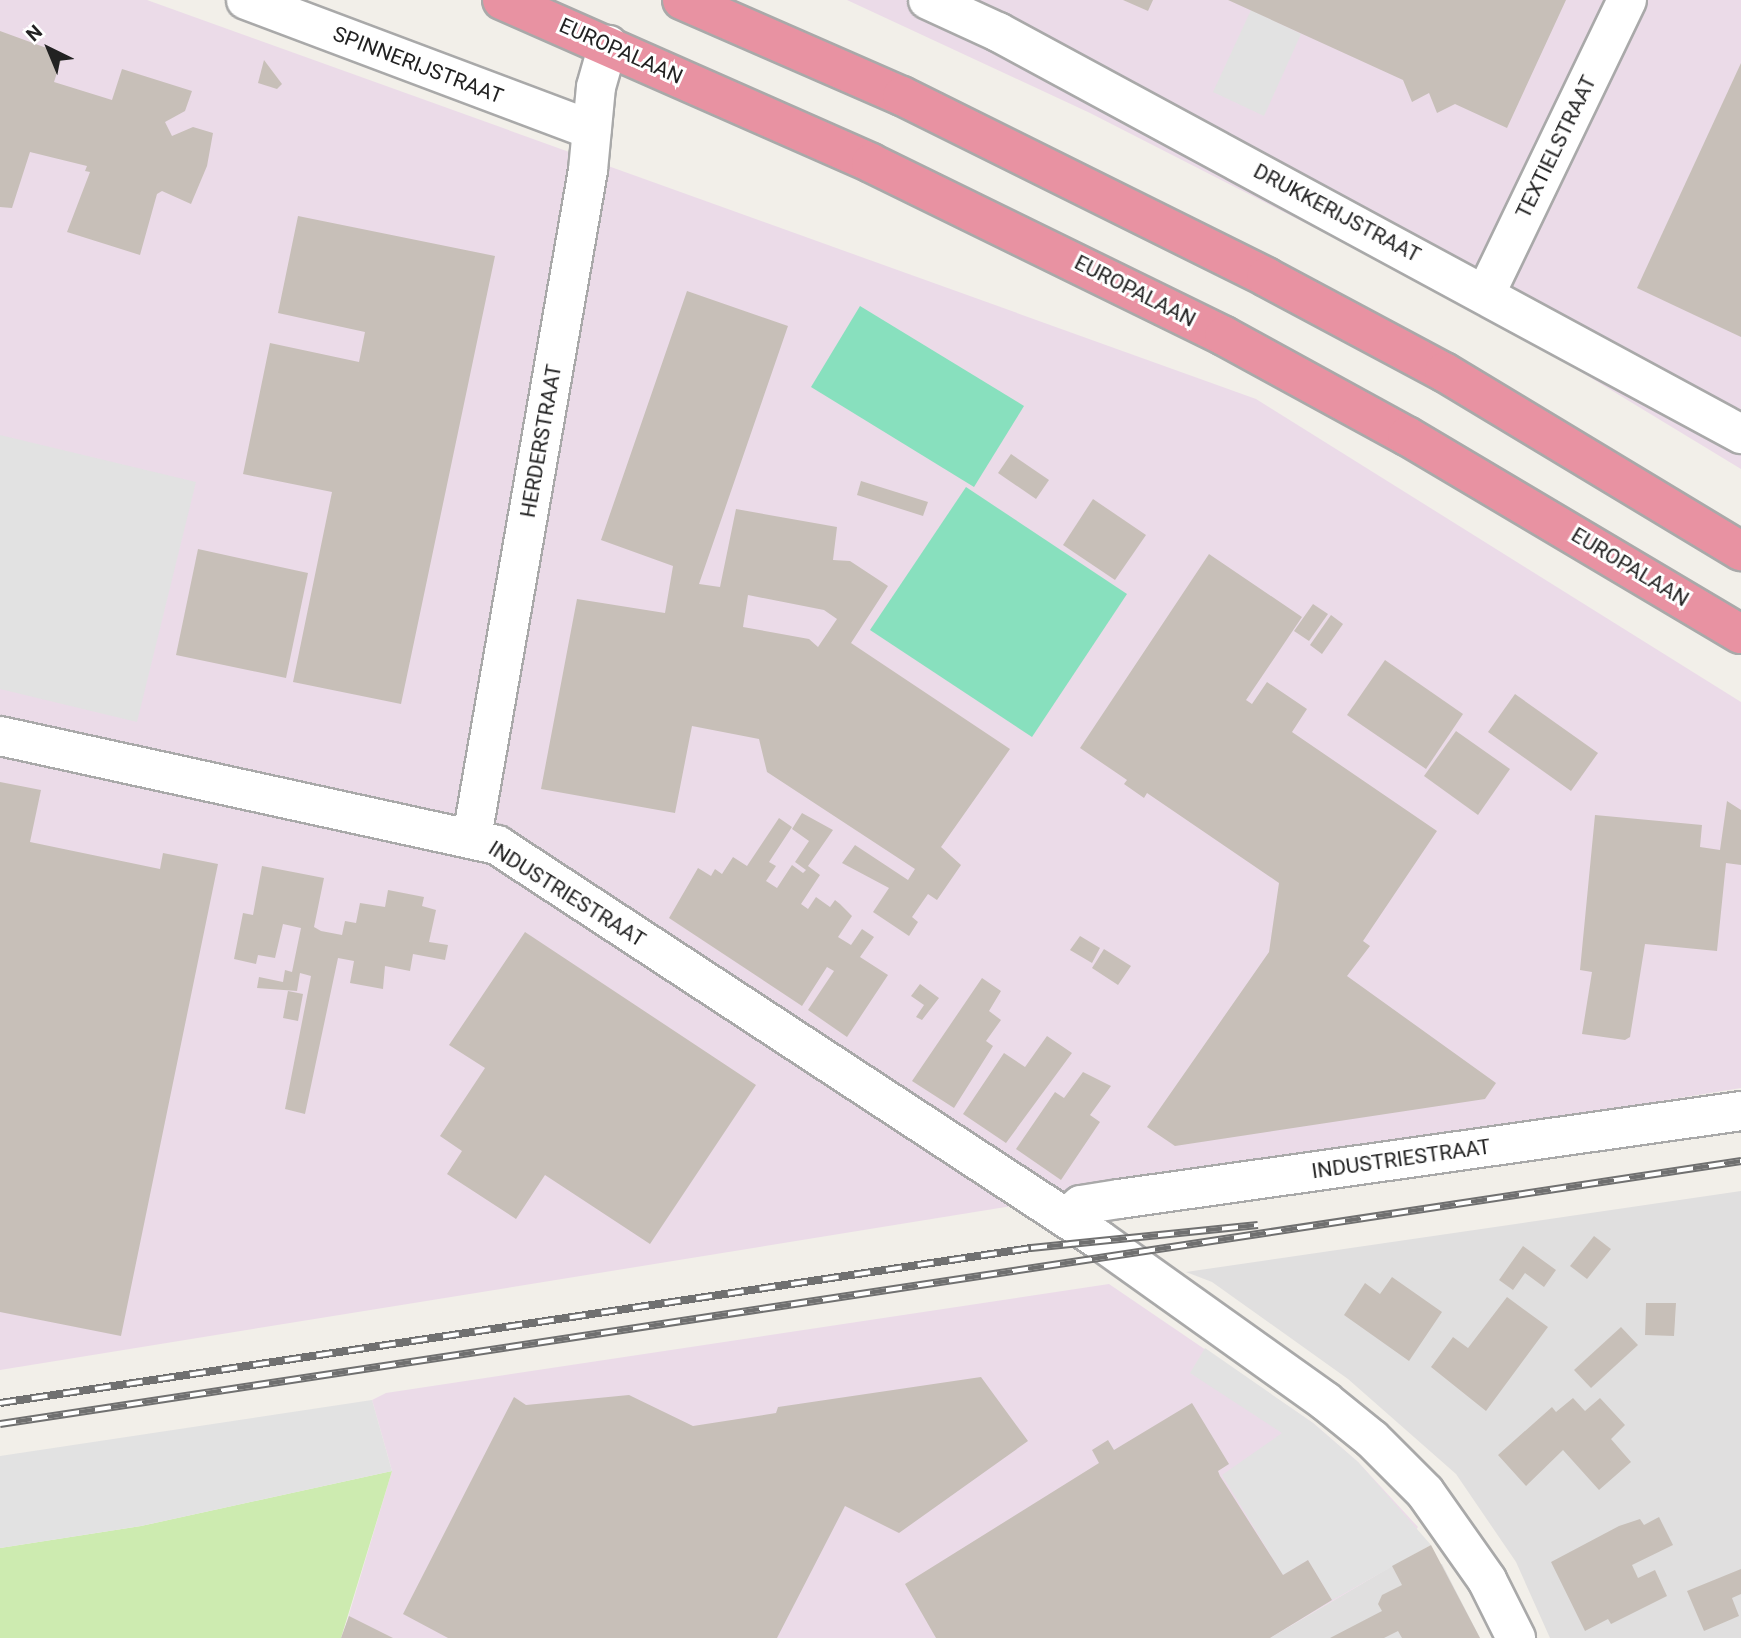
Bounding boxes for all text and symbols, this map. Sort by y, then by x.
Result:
street label: EUROPALAAN [555,13,687,89]
north arrow [14,14,84,84]
text: N [22,20,47,46]
street label: SPINNERIJSTRAAT [329,21,507,109]
street label: TEXTIELSTRAAT [1511,72,1601,222]
street label: DRUKKERIJSTRAAT [1249,158,1425,268]
street label: EUROPALAAN [1070,250,1200,332]
street label: HERDERSTRAAT [515,362,567,520]
street label: EUROPALAAN [1567,522,1693,612]
street label: INDUSTRIESTRAAT [484,836,650,952]
street label: INDUSTRIESTRAAT [1310,1134,1492,1184]

